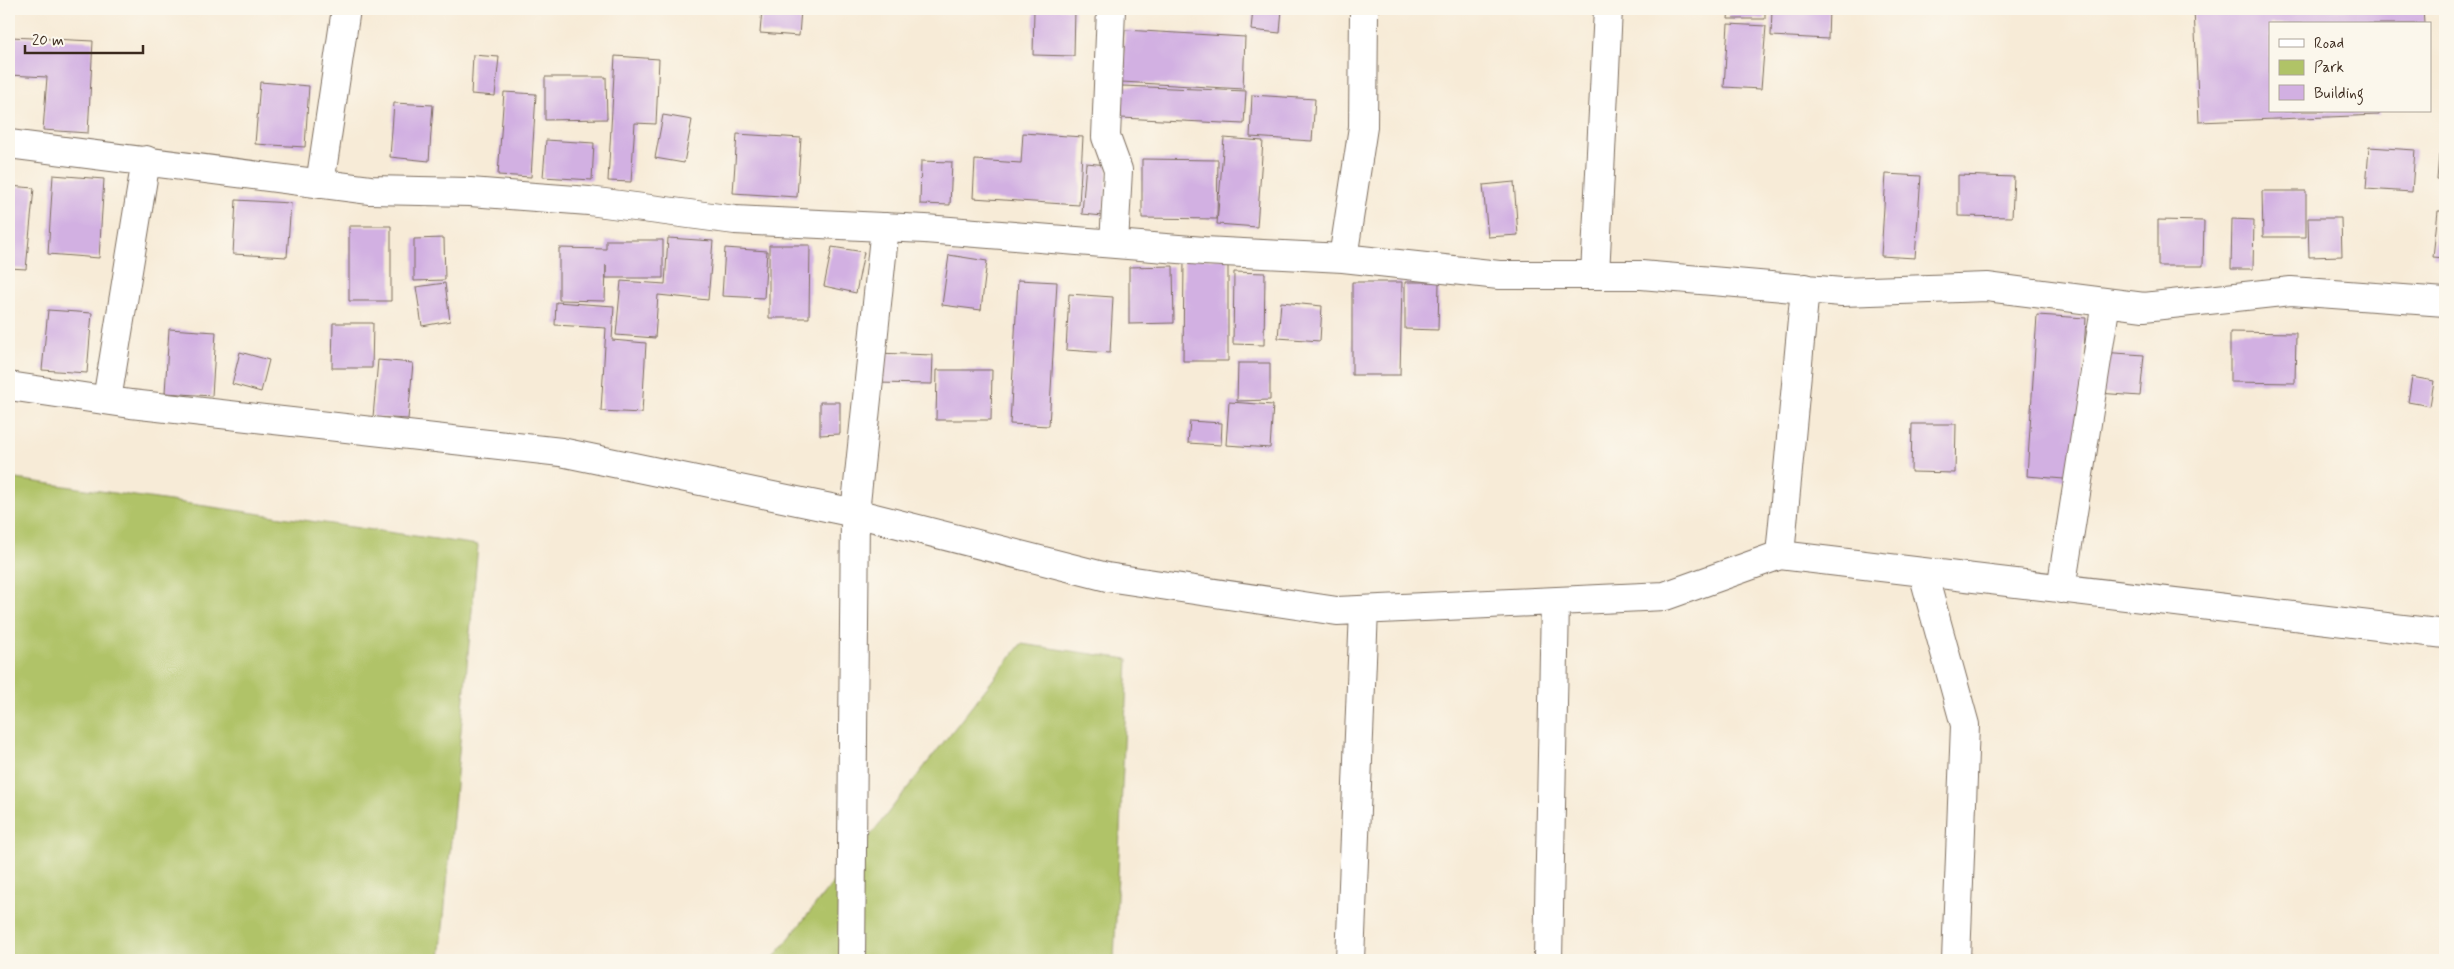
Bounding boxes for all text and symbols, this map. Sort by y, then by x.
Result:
scale bar [25,22,142,54]
legend [2269,22,2432,112]
text: 20 m [32,31,64,51]
text: Road [2314,34,2344,54]
text: Park [2314,58,2344,78]
text: Building [2314,84,2364,105]

